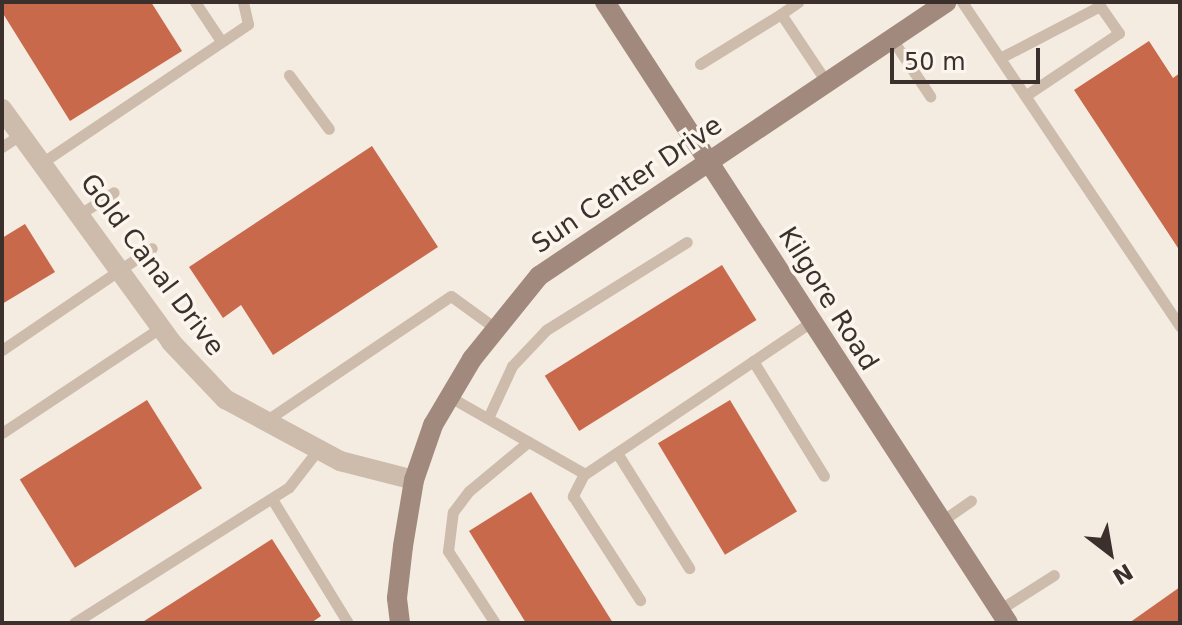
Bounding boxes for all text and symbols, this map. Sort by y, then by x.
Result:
scale bar [894,32,1044,82]
text: 50 m [904,48,966,76]
street label: Sun Center Drive [526,110,728,260]
street label: Gold Canal Drive [74,168,230,362]
street label: Kilgore Road [771,221,885,377]
north arrow [1070,513,1150,593]
text: N [1108,559,1137,589]

